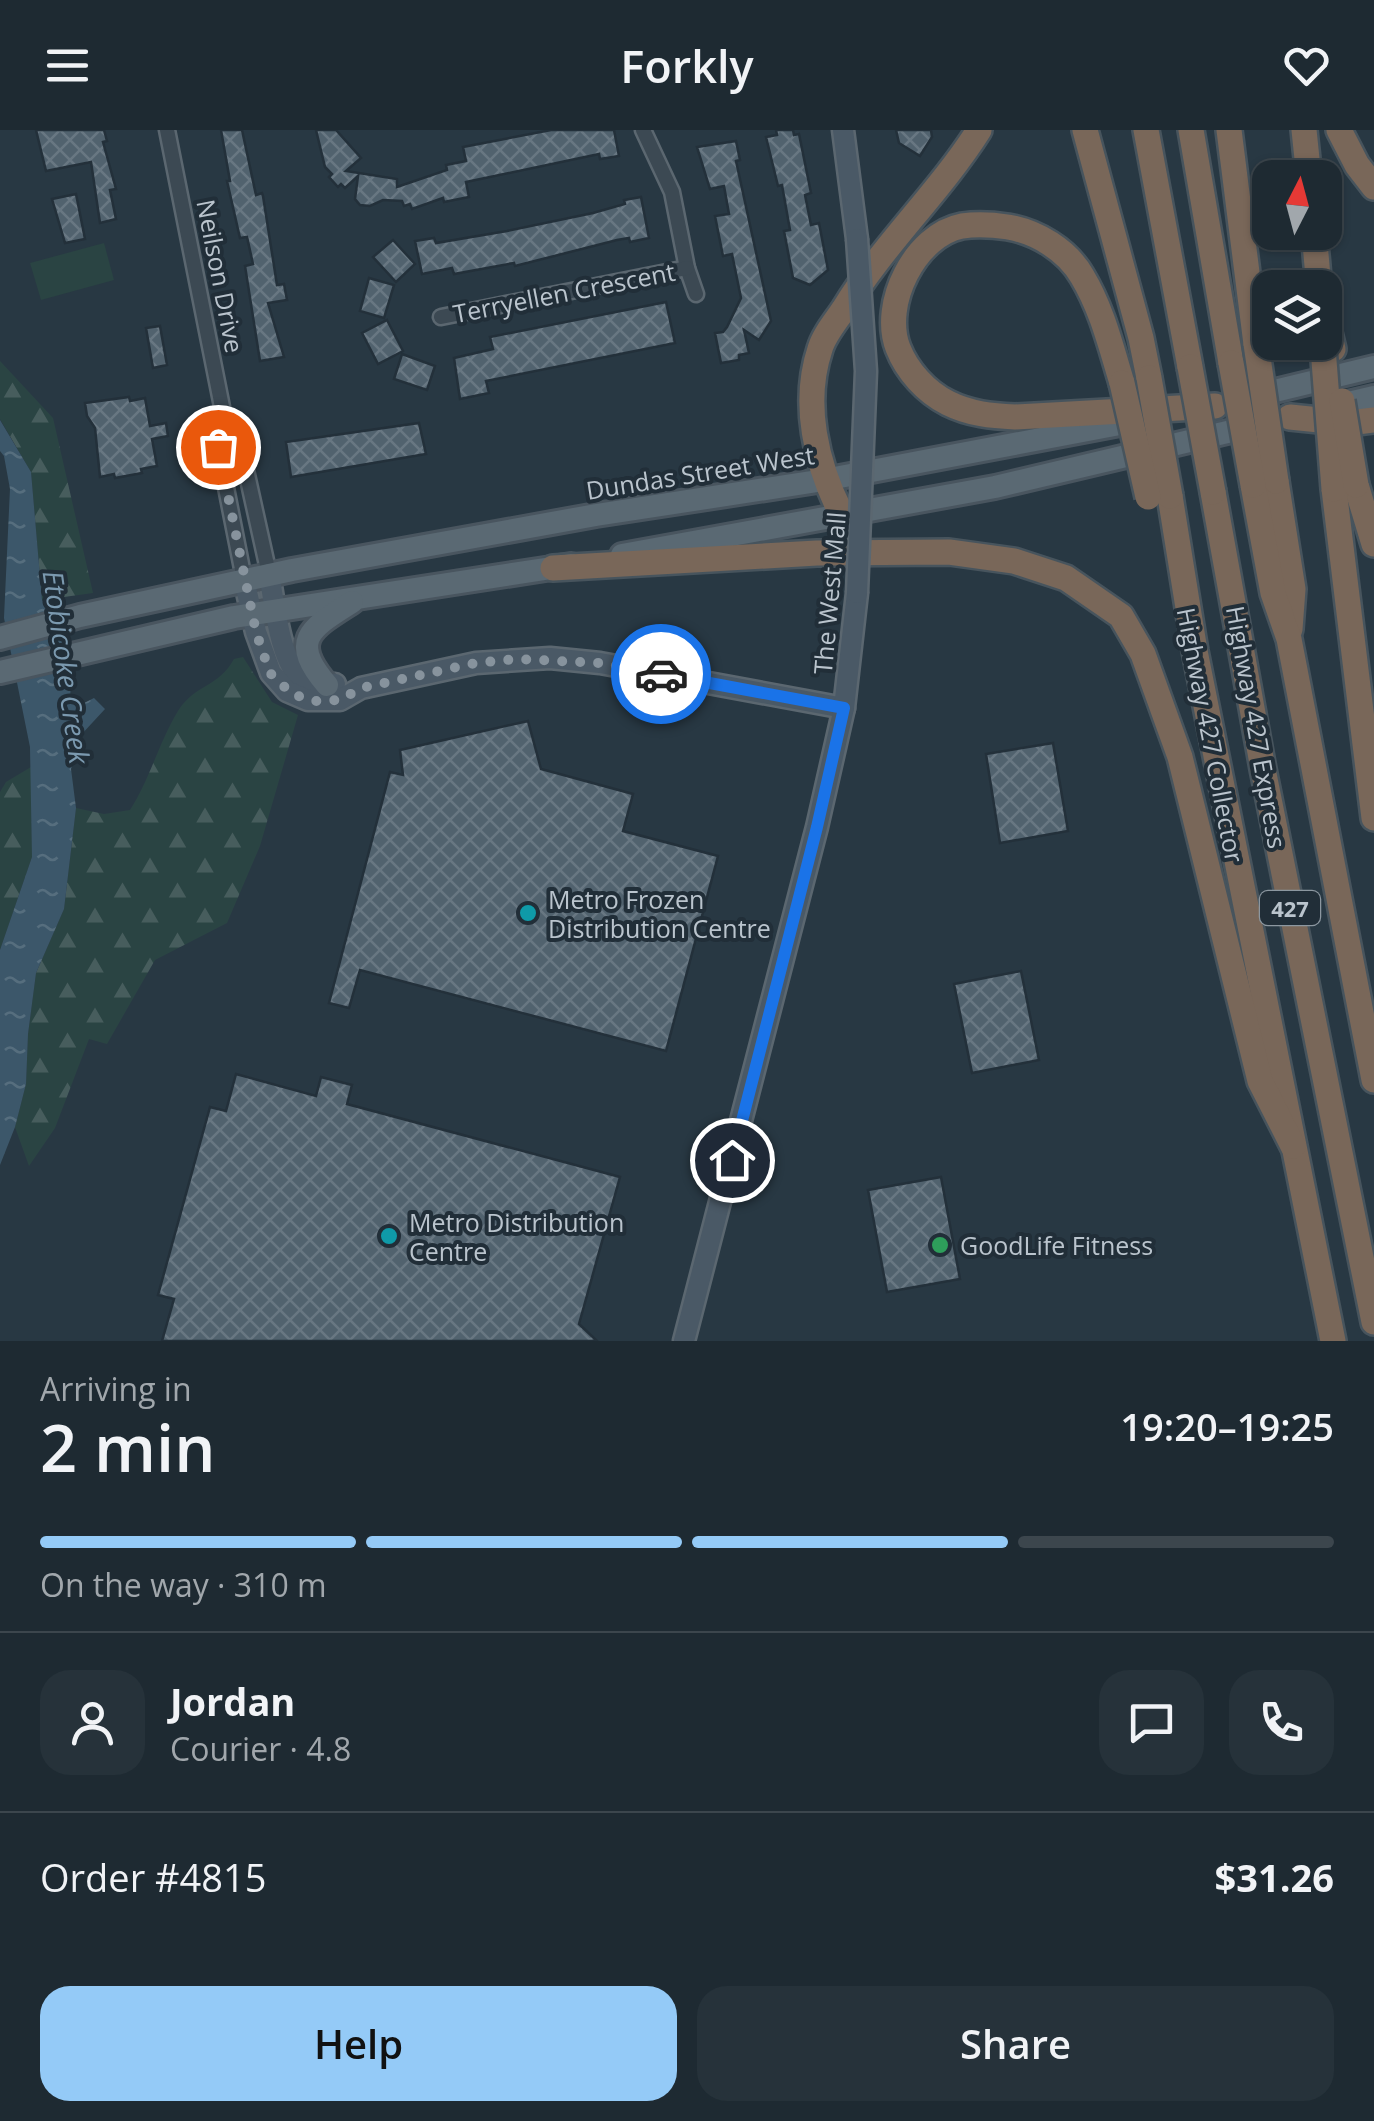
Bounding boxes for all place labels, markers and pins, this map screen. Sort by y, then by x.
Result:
pin [176,405,261,490]
place label: Metro Frozen Distribution Centre [548,882,771,945]
marker: Metro Frozen Distribution Centre [517,902,539,924]
pin [690,1118,775,1203]
place label: Metro Distribution Centre [409,1205,624,1268]
marker: Metro Distribution Centre [378,1225,400,1247]
place label: GoodLife Fitness [960,1228,1153,1262]
marker: GoodLife Fitness [929,1234,951,1256]

